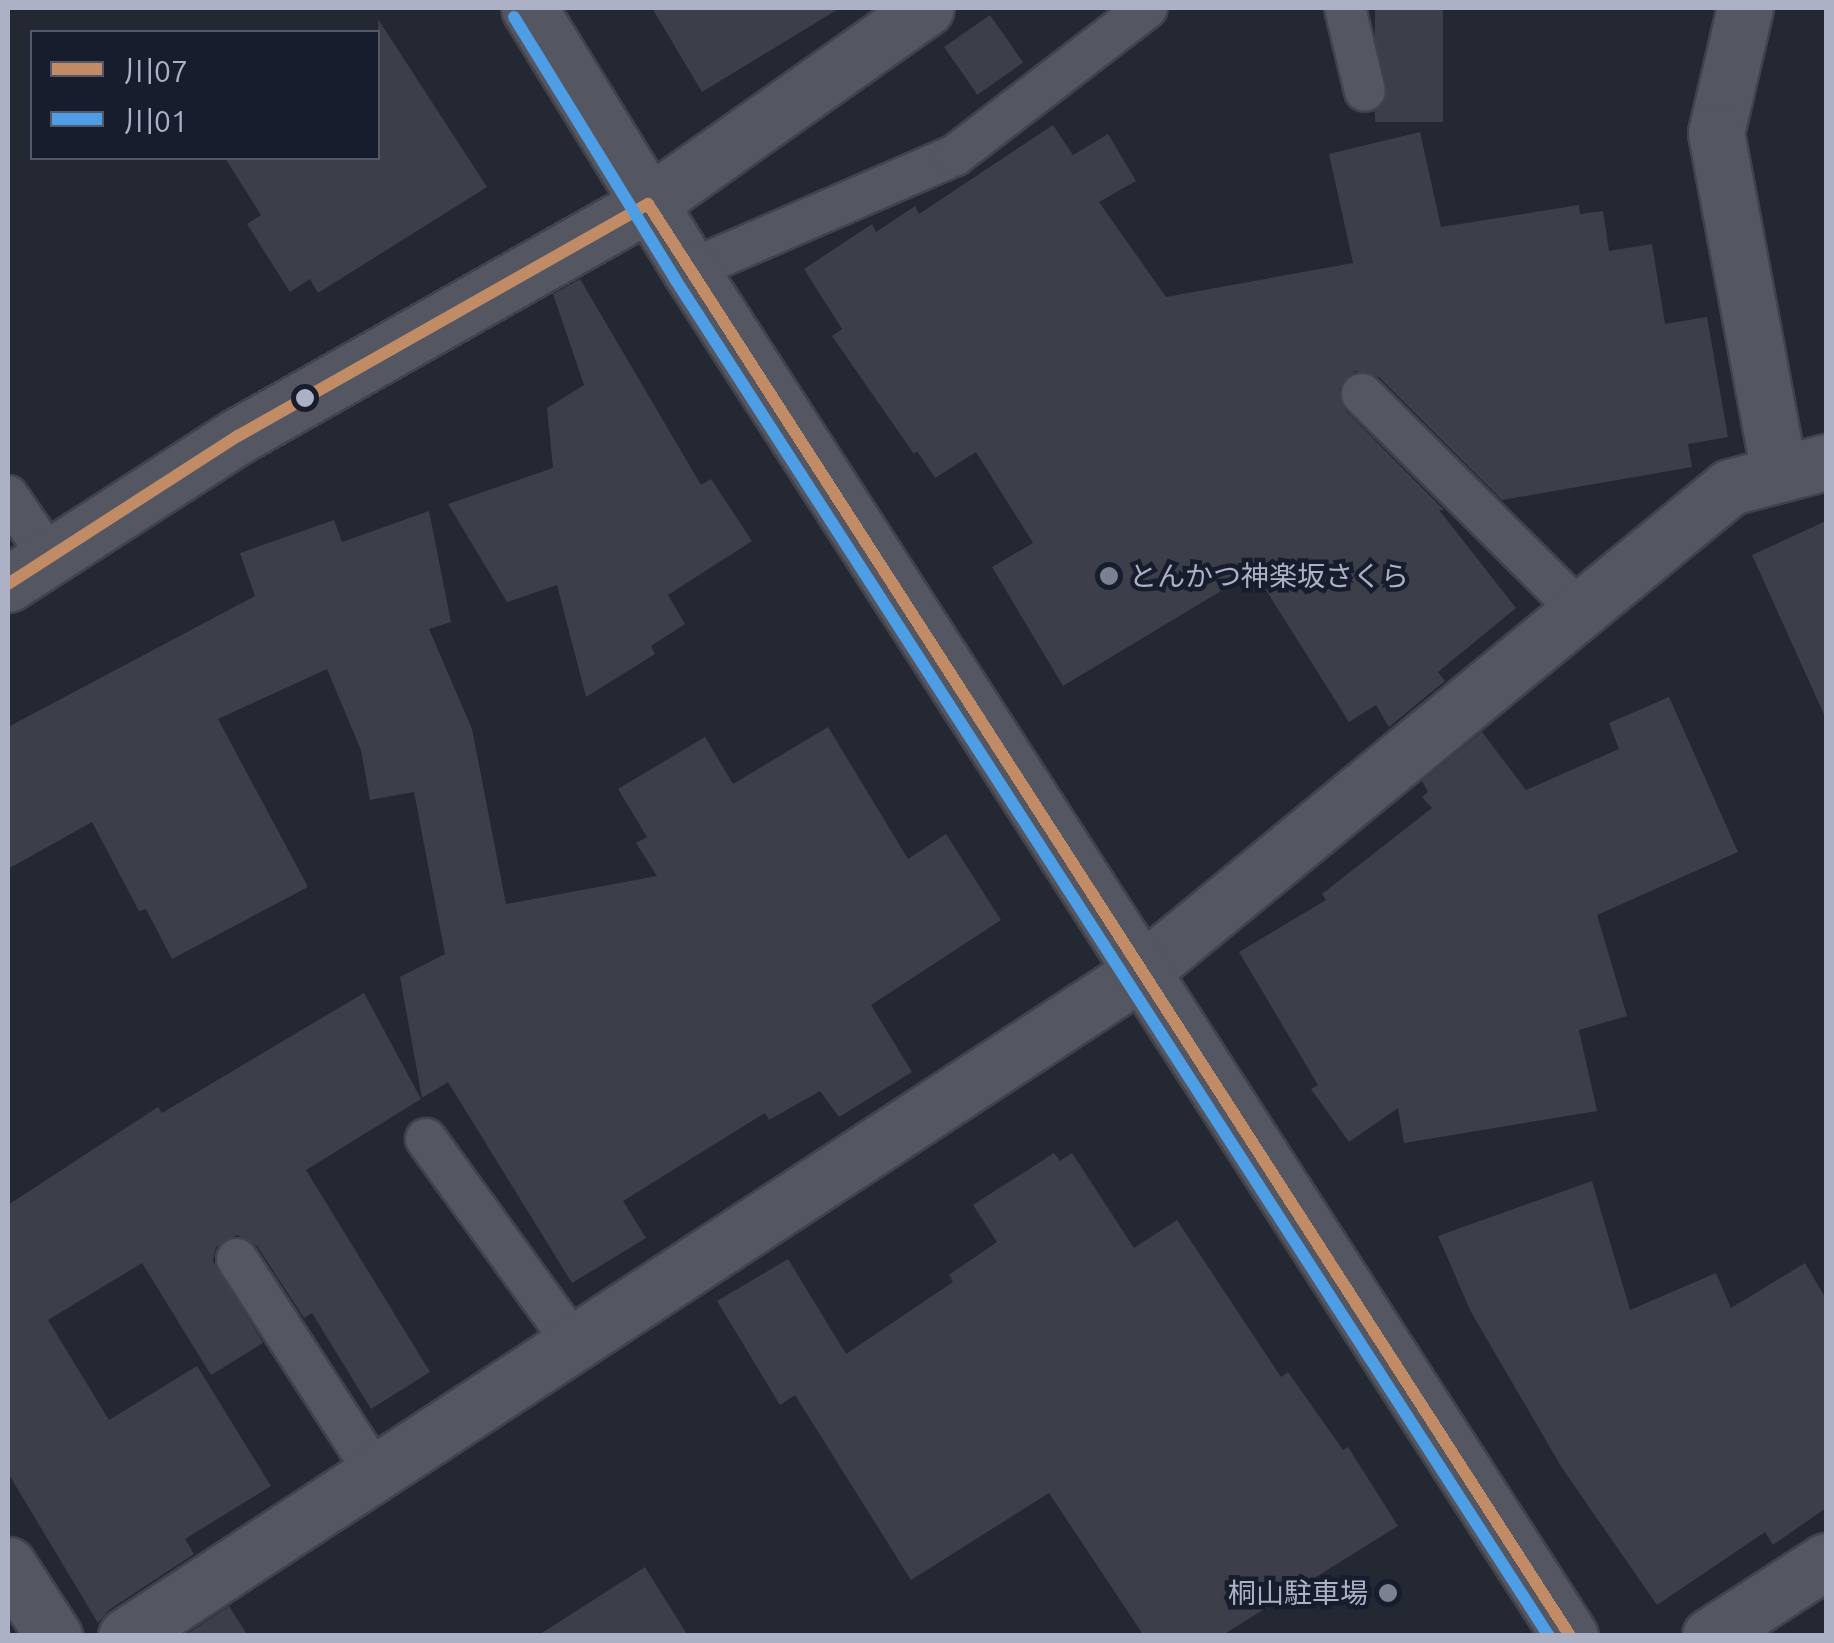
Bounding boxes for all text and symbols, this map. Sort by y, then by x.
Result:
legend [30,30,380,160]
text: 川07 [124,54,188,88]
text: 川01 [124,104,188,138]
unlabelled marker [295,388,315,408]
place label: とんかつ神楽坂さくら [1129,559,1409,593]
marker: とんかつ神楽坂さくら [1098,565,1120,587]
place label: 桐山駐車場 [1228,1576,1368,1610]
marker: 桐山駐車場 [1377,1582,1399,1604]

